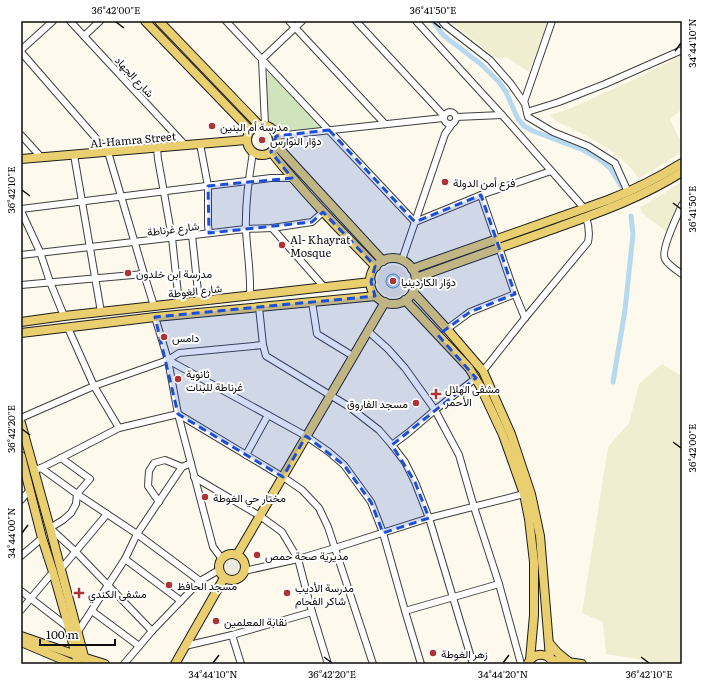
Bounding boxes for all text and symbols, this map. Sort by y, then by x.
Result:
text: 36°42'00"E [92,2,140,17]
text: 36°41'50"E [410,2,456,17]
text: 34°44'10"N [684,18,699,68]
street label: شارع الجهاد [111,52,159,101]
place label: مدرسة أم البنين [220,118,288,135]
marker: مدرسة أم البنين [207,121,217,131]
street label: Al-Hamra Street [89,127,177,151]
place label: دوّار النوارس [270,132,321,148]
marker: دوّار النوارس [257,135,267,145]
text: 36°42'10"E [3,166,18,214]
place label: فرع أمن الدولة [453,174,515,191]
marker: فرع أمن الدولة [440,177,450,187]
text: 36°41'50"E [684,186,699,232]
street label: شارع غرناطة [146,217,200,240]
place label: Al- Khayrat Mosque [290,231,351,260]
marker: Al- Khayrat Mosque [277,240,287,250]
place label: مدرسة ابن خلدون [136,265,212,281]
marker: مدرسة ابن خلدون [123,268,133,278]
place label: دوّار الكاردينيا [401,273,456,289]
marker: دوّار الكاردينيا [388,276,398,286]
street label: شارع الغوطة [167,279,223,302]
place label: دامس [172,329,199,345]
marker: دامس [159,332,169,342]
place label: ثانوية غرناطة للبنات [186,365,243,394]
marker: ثانوية غرناطة للبنات [173,374,183,384]
place label: مشفى الهلال الأحمر [444,380,500,409]
marker: مشفى الهلال الأحمر [430,388,442,400]
place label: مسجد الفاروق [347,395,408,411]
marker: مسجد الفاروق [411,398,421,408]
text: 36°42'20"E [3,405,18,453]
text: 36°42'00"E [684,424,699,472]
place label: مختار حي الغوطة [213,489,286,508]
marker: مختار حي الغوطة [200,492,210,502]
text: 34°44'00"N [3,507,18,559]
place label: مديرية صحة حمص [265,547,348,563]
marker: مديرية صحة حمص [252,550,262,560]
place label: مسجد الحافظ [177,577,237,593]
place label: مدرسة الأديب شاكر الفحام [295,579,354,609]
marker: مسجد الحافظ [164,580,174,590]
place label: مشفى الكندي [88,585,147,604]
marker: مشفى الكندي [73,587,85,599]
marker: مدرسة الأديب شاكر الفحام [282,588,292,598]
place label: نقابة المعلمين [224,613,287,629]
marker: نقابة المعلمين [211,616,221,626]
scale bar [40,621,115,647]
text: 100 m [46,625,79,643]
place label: زهر الغوطة [441,645,488,661]
marker: زهر الغوطة [428,648,438,658]
text: 34°44'10"N [188,666,238,681]
text: 36°42'20"E [308,666,356,681]
text: 34°44'20"N [478,666,528,681]
text: 36°42'10"E [625,666,673,681]

